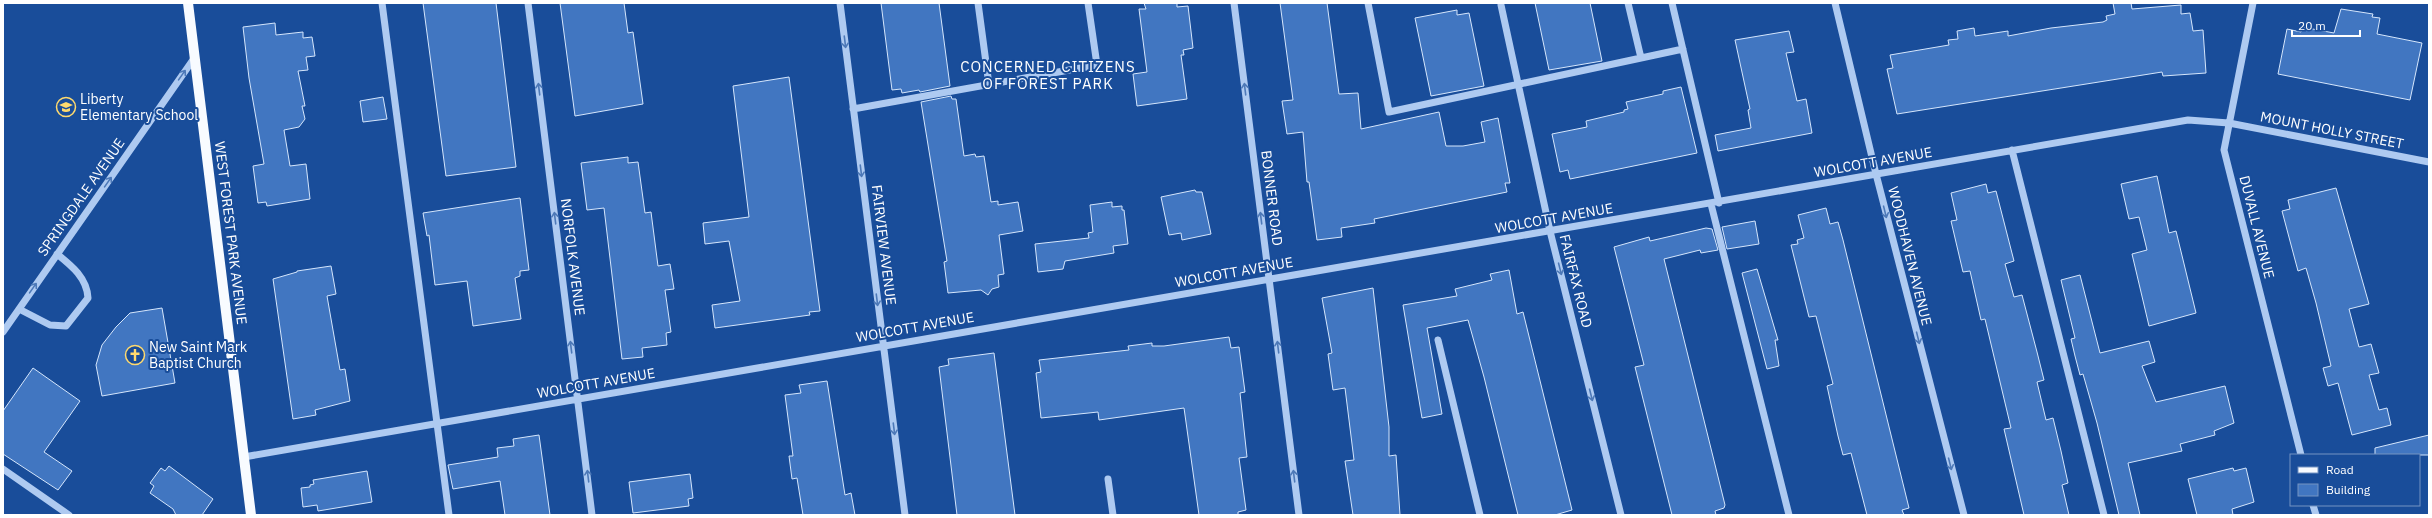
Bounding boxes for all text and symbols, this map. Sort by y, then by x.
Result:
scale bar [2292,12,2360,38]
text: 20 m [2298,18,2326,33]
one-way arrow [841,35,848,48]
district label: CONCERNED CITIZENS OF FOREST PARK [960,57,1136,93]
one-way arrow [178,70,186,81]
one-way arrow [535,83,543,96]
one-way arrow [1241,83,1249,96]
place label: Liberty Elementary School [80,90,198,124]
school or university icon: Liberty Elementary School [55,96,77,118]
street label: MOUNT HOLLY STREET [2259,107,2405,153]
street label: SPRINGDALE AVENUE [33,134,129,260]
street label: WEST FOREST PARK AVENUE [211,140,251,326]
street label: WOLCOTT AVENUE [1813,143,1933,181]
street label: BONNER ROAD [1257,149,1287,247]
one-way arrow [857,164,865,177]
street label: DUVALL AVENUE [2235,173,2279,281]
one-way arrow [104,176,112,187]
street label: FAIRVIEW AVENUE [868,184,900,306]
street label: WOODHAVEN AVENUE [1884,185,1936,327]
street label: NORFOLK AVENUE [557,197,589,317]
street label: WOLCOTT AVENUE [1494,199,1614,237]
one-way arrow [1882,205,1890,218]
one-way arrow [551,212,559,225]
one-way arrow [1257,212,1265,225]
street label: FAIRFAX ROAD [1556,232,1596,330]
street label: WOLCOTT AVENUE [1174,253,1294,291]
one-way arrow [1556,262,1564,275]
one-way arrow [29,283,37,294]
one-way arrow [874,293,881,306]
street label: WOLCOTT AVENUE [855,308,975,346]
one-way arrow [1915,331,1922,344]
place label: New Saint Mark Baptist Church [149,338,248,372]
one-way arrow [567,341,575,354]
one-way arrow [1274,341,1282,354]
church icon: New Saint Mark Baptist Church [124,344,146,366]
street label: WOLCOTT AVENUE [536,364,656,402]
one-way arrow [1588,388,1595,401]
one-way arrow [890,422,898,435]
legend [2290,454,2420,506]
one-way arrow [1947,457,1955,470]
text: Road [2326,462,2354,477]
one-way arrow [584,470,591,483]
one-way arrow [1291,470,1298,483]
text: Building [2326,482,2371,497]

